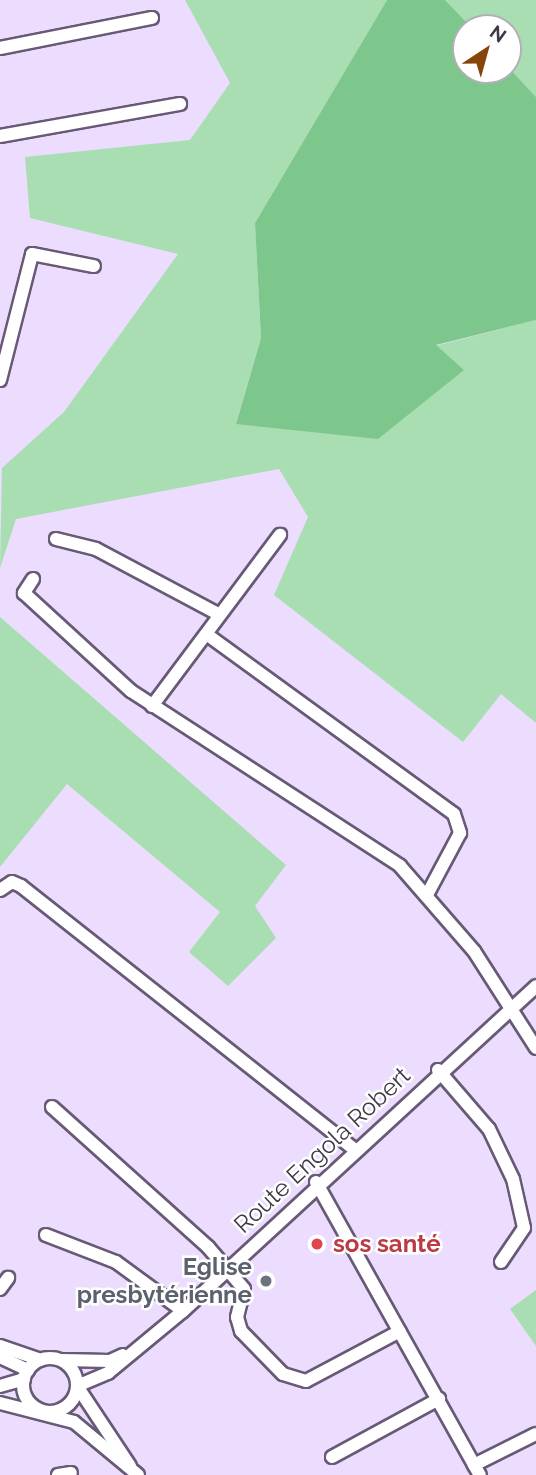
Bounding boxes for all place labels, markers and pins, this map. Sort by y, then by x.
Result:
place label: sos santé [333,1230,441,1258]
marker: sos santé [307,1234,327,1254]
place label: Eglise presbytérienne [77,1253,252,1309]
marker: Eglise presbytérienne [258,1273,274,1289]

